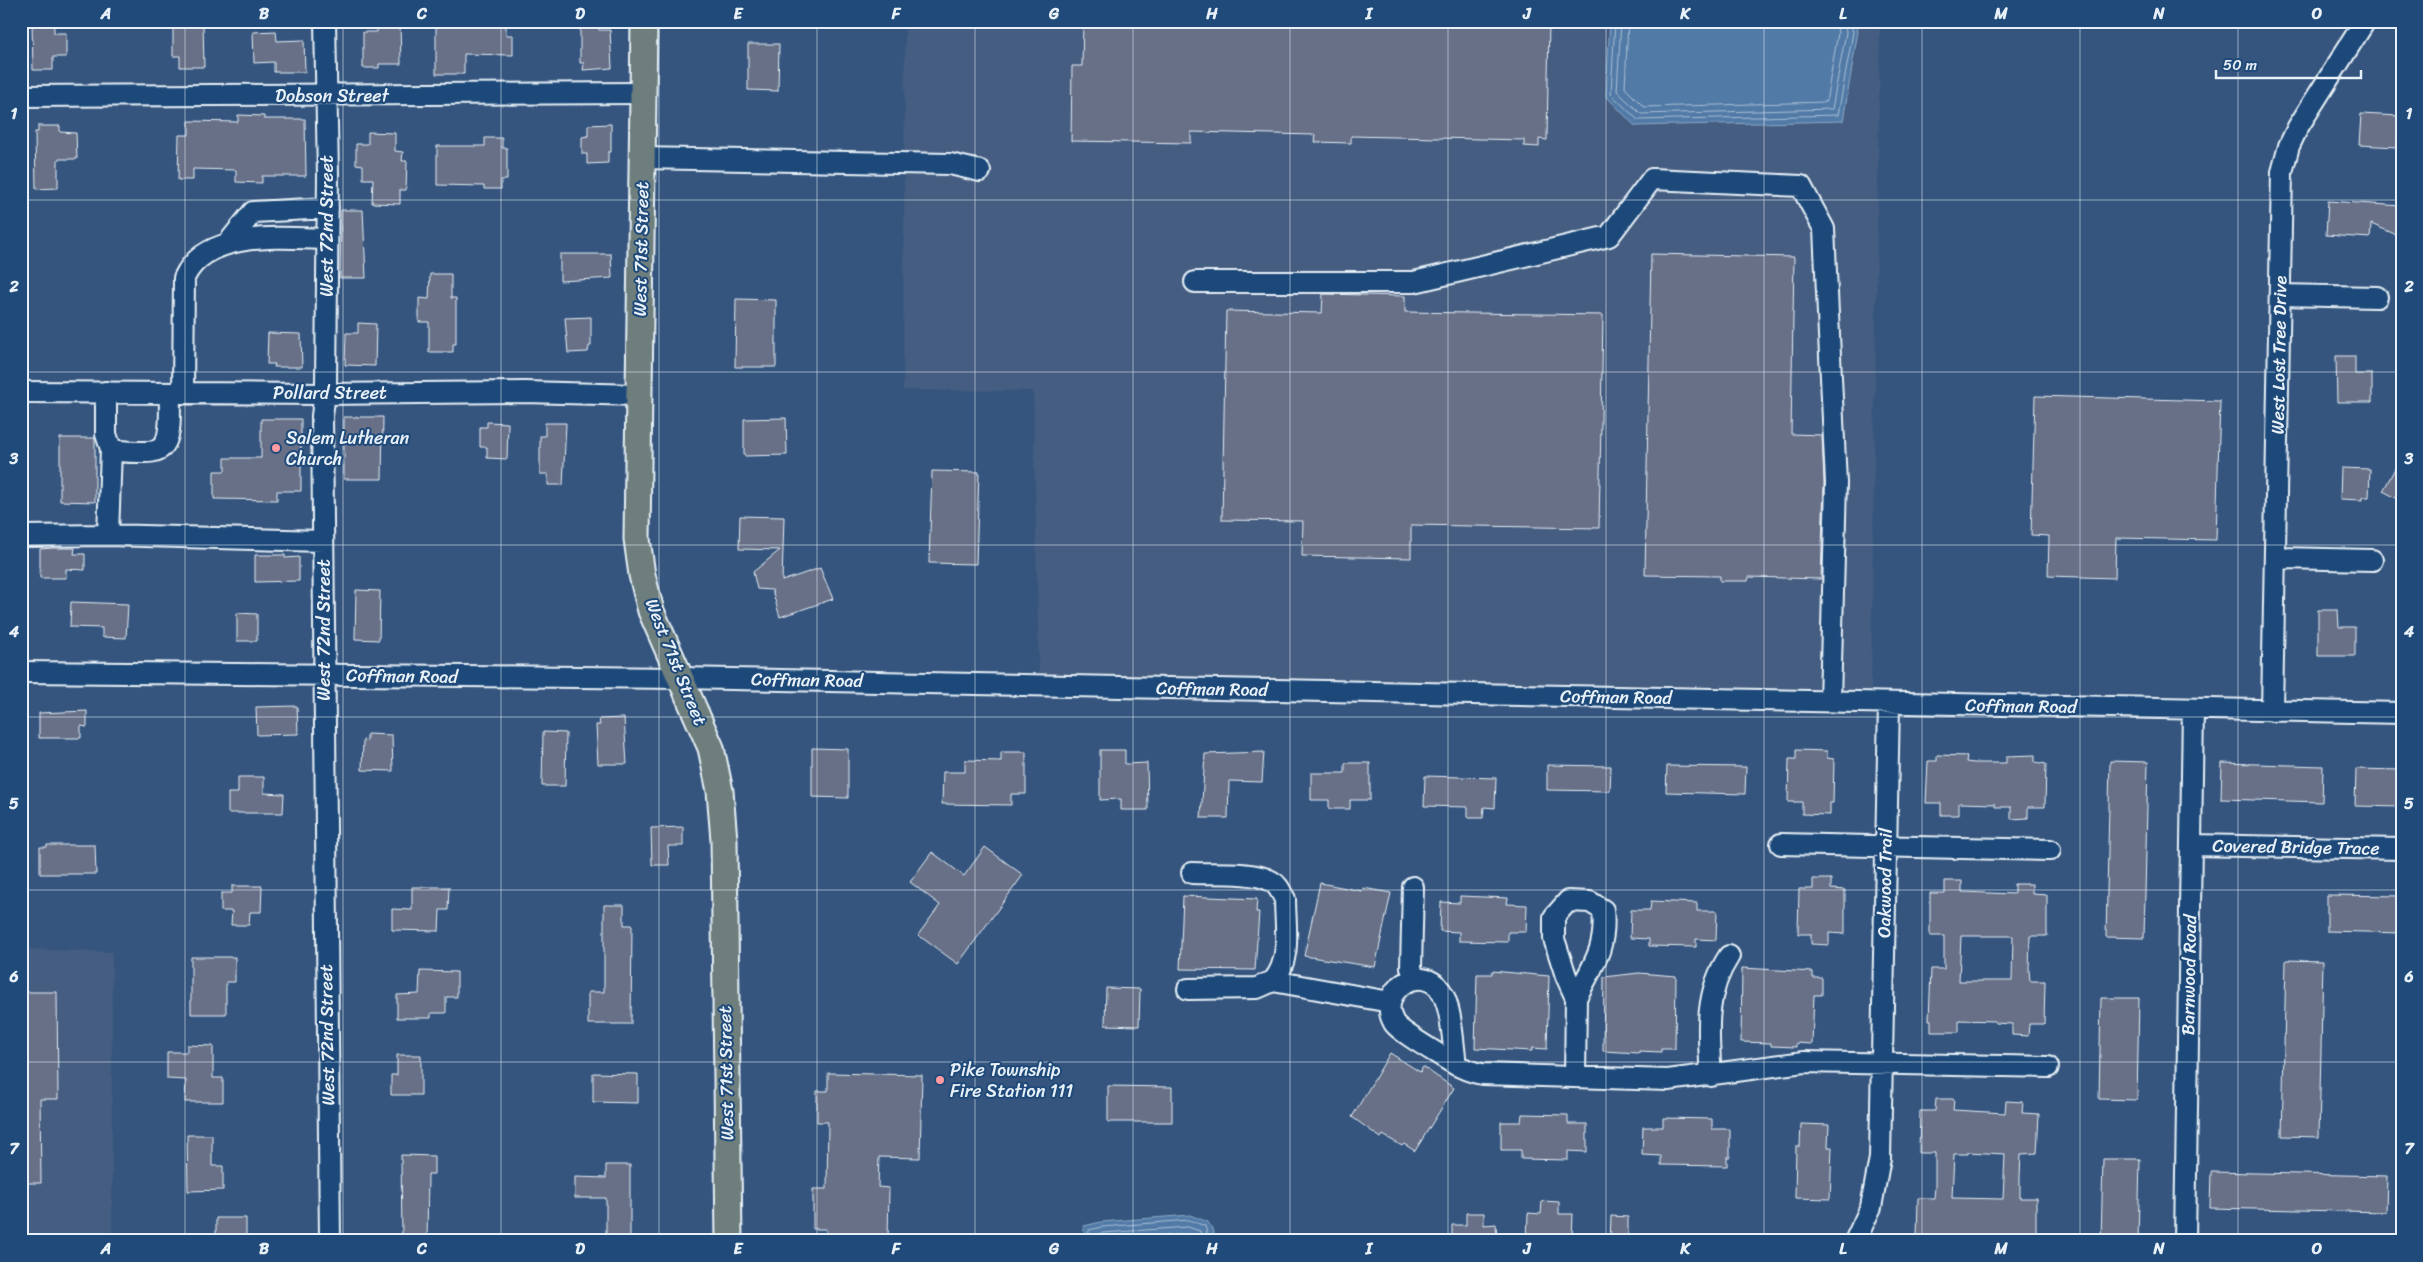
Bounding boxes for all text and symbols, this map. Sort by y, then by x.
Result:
text: A [100,0,111,28]
text: B [259,0,270,28]
text: C [416,0,428,28]
text: D [575,0,585,28]
text: E [734,0,744,28]
text: F [891,0,902,28]
text: G [1048,0,1060,28]
text: H [1205,0,1218,28]
text: I [1365,0,1374,28]
text: J [1522,0,1532,28]
text: K [1679,0,1691,28]
text: L [1839,0,1847,28]
text: M [1993,0,2008,28]
text: N [2152,0,2165,28]
text: O [2311,0,2323,28]
scale bar [2216,48,2360,80]
text: 50 m [2223,52,2258,78]
street label: Dobson Street [275,80,389,112]
text: 1 [11,99,18,128]
text: 1 [2406,99,2413,128]
street label: West 72nd Street [311,155,343,297]
street label: West 71st Street [624,181,658,317]
text: 2 [8,272,19,301]
text: 2 [2403,272,2414,301]
street label: West Lost Tree Drive [2262,275,2296,435]
street label: Pollard Street [273,377,387,409]
place label: Salem Lutheran Church [286,422,410,475]
marker: Salem Lutheran Church [270,442,282,454]
text: 3 [9,444,19,473]
text: 3 [2404,444,2414,473]
street label: West 72nd Street [308,559,340,701]
street label: West 71st Street [636,594,716,731]
text: 4 [8,617,19,646]
text: 4 [2403,617,2414,646]
street label: Coffman Road [346,659,460,693]
street label: Coffman Road [751,663,865,697]
street label: Coffman Road [1156,672,1270,706]
street label: Coffman Road [1560,680,1674,714]
street label: Coffman Road [1965,689,2079,723]
text: 5 [9,789,19,818]
text: 5 [2404,789,2414,818]
street label: Oakwood Trail [1868,827,1902,938]
street label: Covered Bridge Trace [2212,830,2380,864]
street label: Barnwood Road [2172,913,2206,1036]
text: 6 [8,962,19,991]
text: 6 [2403,962,2414,991]
street label: West 72nd Street [310,964,344,1106]
street label: West 71st Street [709,1005,743,1141]
place label: Pike Township Fire Station 111 [950,1054,1073,1107]
marker: Pike Township Fire Station 111 [934,1074,946,1086]
text: 7 [9,1134,20,1163]
text: 7 [2404,1134,2415,1163]
text: A [100,1234,111,1262]
text: B [259,1234,270,1262]
text: C [416,1234,428,1262]
text: D [575,1234,585,1262]
text: E [734,1234,744,1262]
text: F [891,1234,902,1262]
text: G [1048,1234,1060,1262]
text: H [1205,1234,1218,1262]
text: I [1365,1234,1374,1262]
text: J [1522,1234,1532,1262]
text: K [1679,1234,1691,1262]
text: L [1839,1234,1847,1262]
text: M [1993,1234,2008,1262]
text: N [2152,1234,2165,1262]
text: O [2311,1234,2323,1262]

